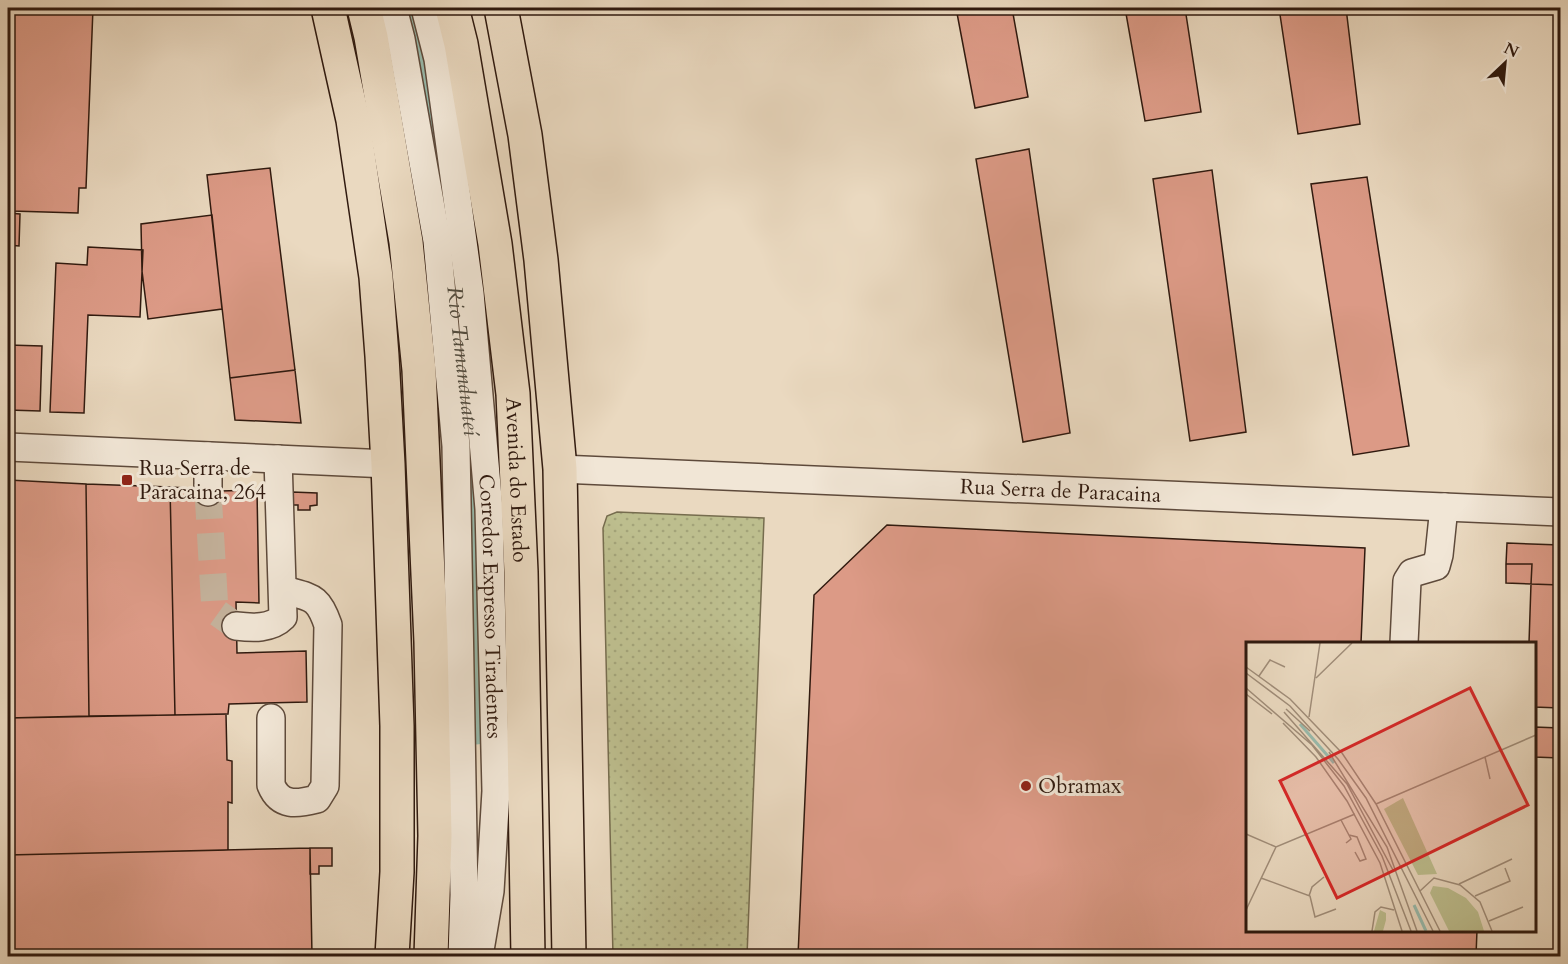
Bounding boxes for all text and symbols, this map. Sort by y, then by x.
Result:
north arrow [1475,33,1535,93]
text: N [1500,37,1522,63]
water label: Rio Tamanduateí [439,284,487,438]
street label: Avenida do Estado [499,397,535,563]
place label: Rua Serra de Paracaina, 264 [139,454,266,507]
street label: Rua Serra de Paracaina [959,472,1162,509]
marker: Rua Serra de Paracaina, 264 [120,473,134,487]
street label: Corredor Expresso Tiradentes [471,473,509,739]
inset map [1246,642,1535,931]
place label: Obramax [1038,772,1122,801]
marker: Obramax [1019,779,1033,793]

